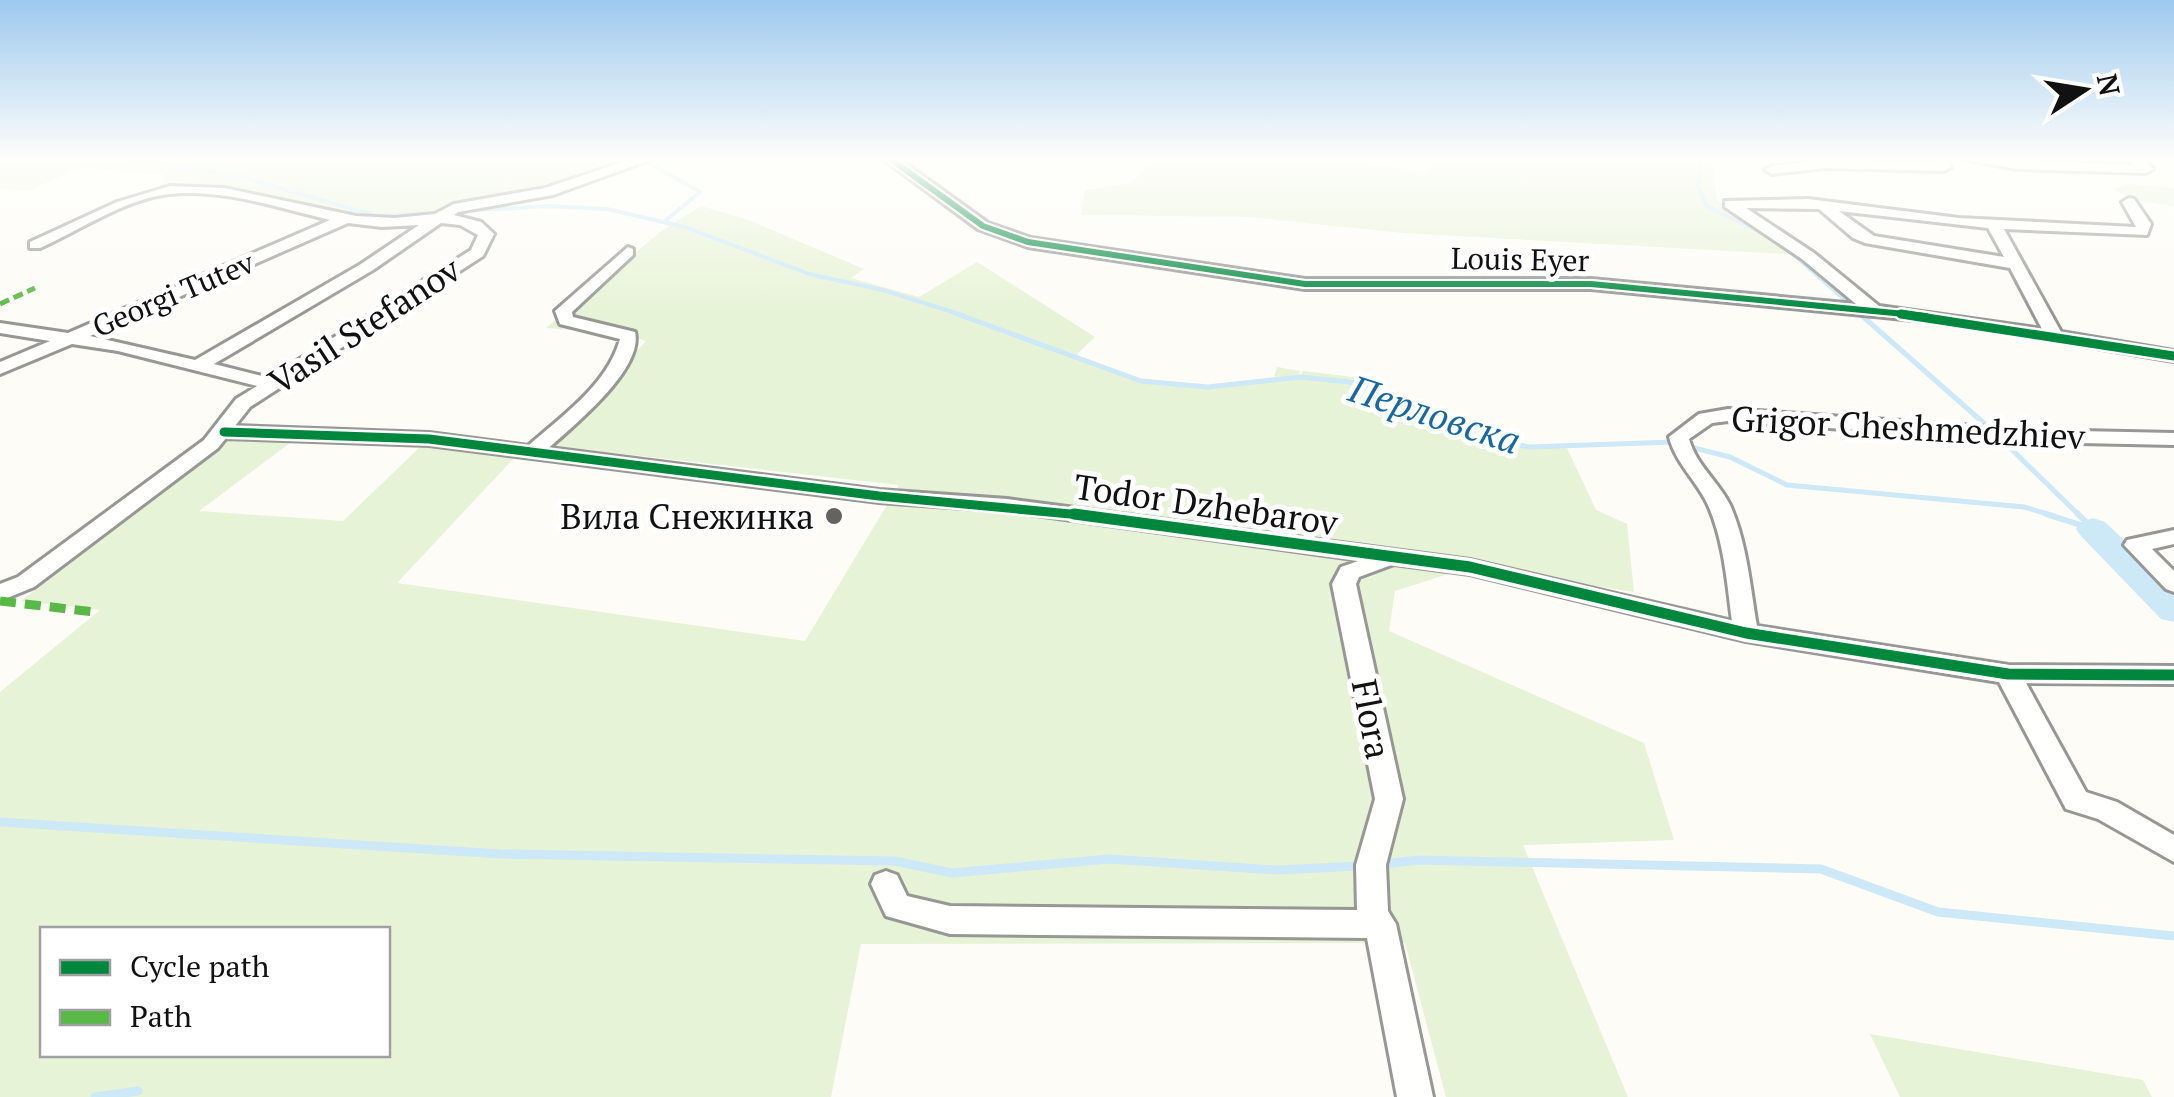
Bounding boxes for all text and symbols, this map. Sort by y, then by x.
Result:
north arrow [2034,40,2134,140]
text: N [2089,70,2129,99]
street label: Louis Eyer [1451,238,1590,280]
street label: Georgi Tutev [86,242,261,346]
street label: Vasil Stefanov [259,245,470,404]
water label: Перловска [1342,363,1527,465]
street label: Grigor Cheshmedzhiev [1730,395,2087,459]
street label: Todor Dzhebarov [1071,463,1342,545]
place label: Вила Снежинка [560,493,814,539]
marker: Вила Снежинка [823,505,845,527]
street label: Flora [1342,675,1402,763]
legend [40,927,390,1057]
text: Cycle path [130,946,270,986]
text: Path [130,996,192,1036]

